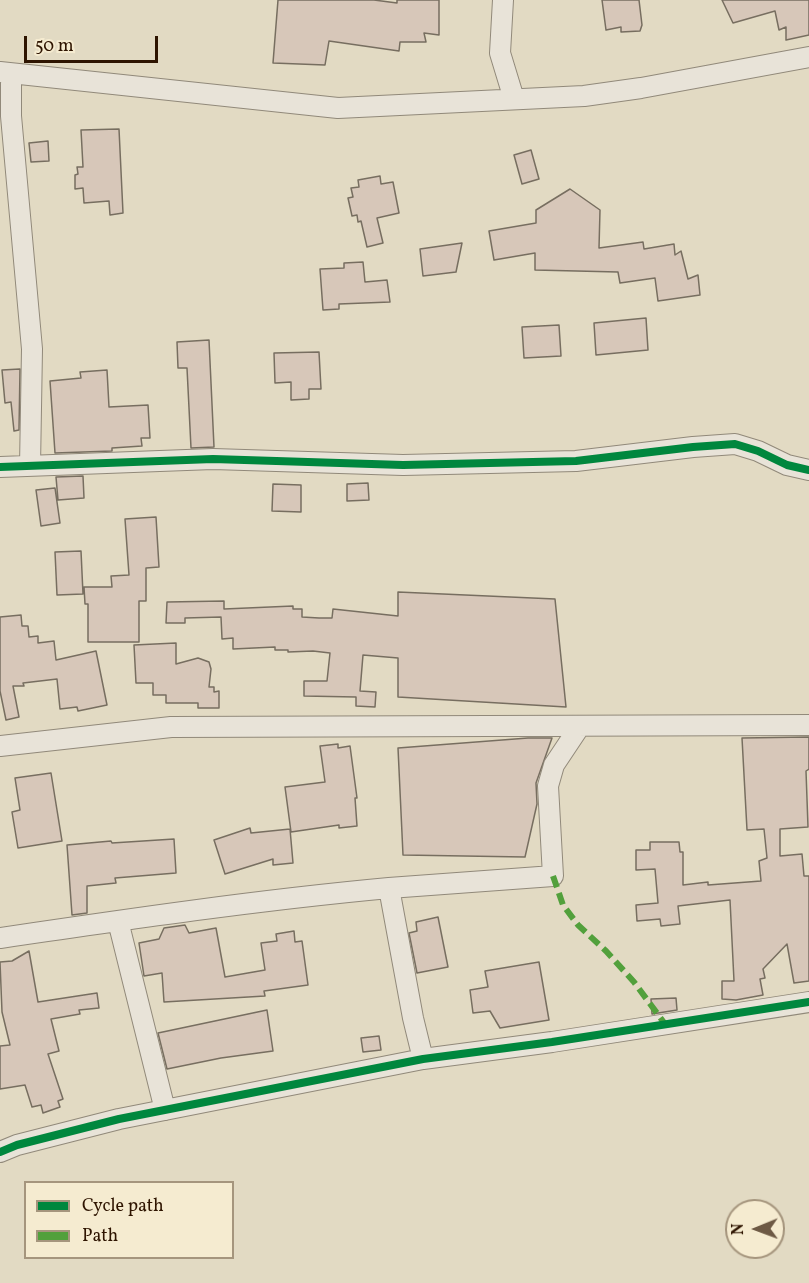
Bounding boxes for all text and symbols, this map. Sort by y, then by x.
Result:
scale bar [27,24,160,62]
text: 50 m [35,34,74,59]
legend [24,1181,234,1259]
text: Cycle path [82,1194,164,1219]
north arrow [725,1199,785,1259]
text: N [728,1223,750,1235]
text: Path [82,1224,118,1249]

